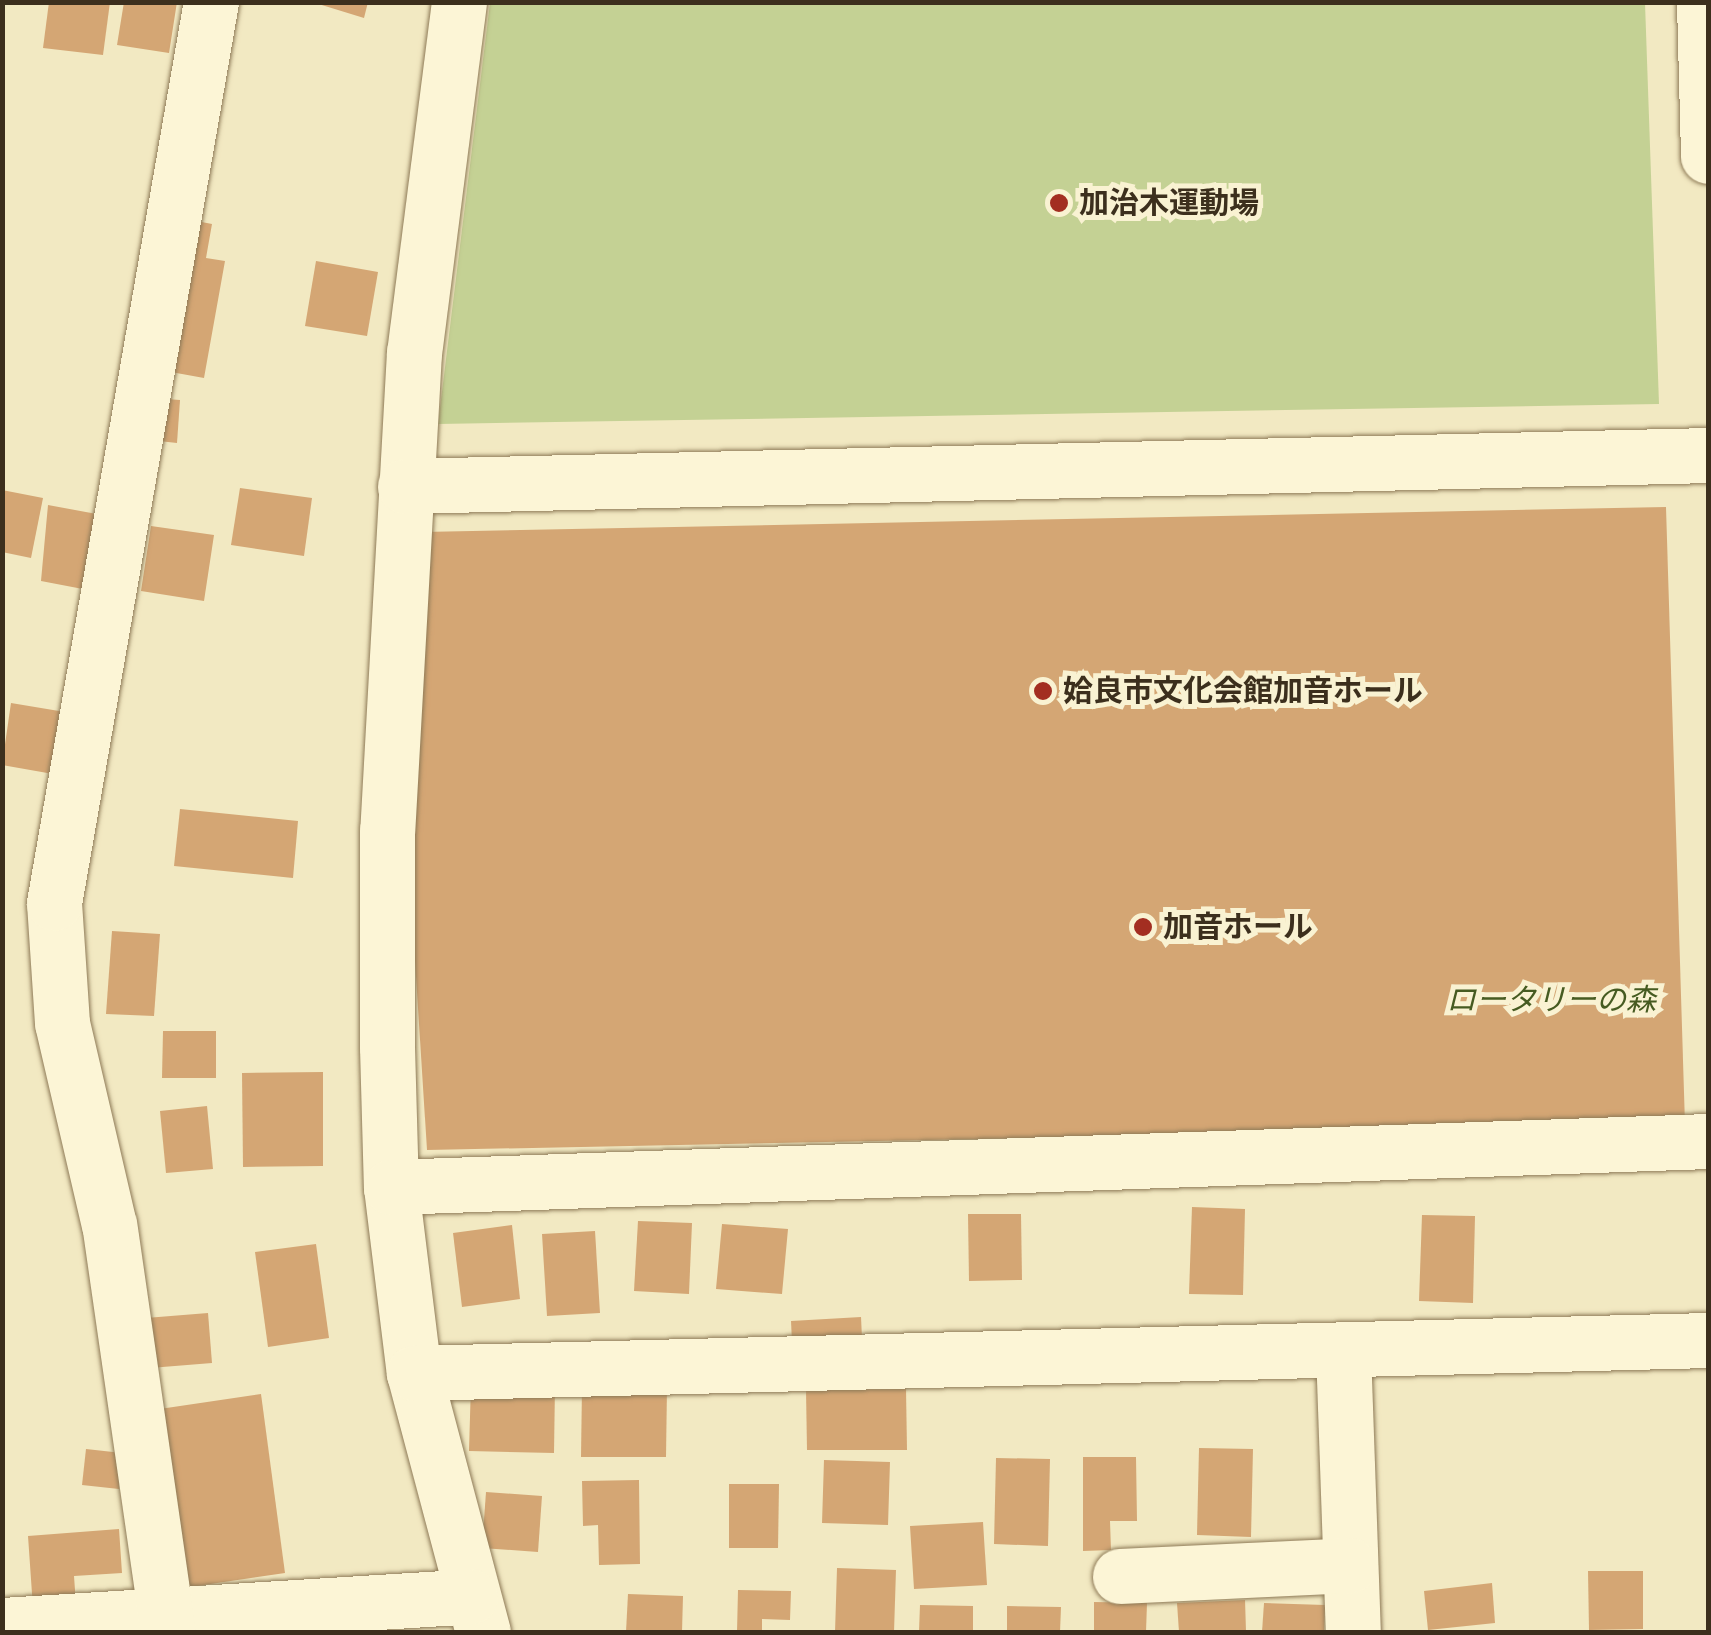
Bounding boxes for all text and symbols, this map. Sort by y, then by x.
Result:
place label: 加治木運動場 [1079,185,1259,221]
marker: 加治木運動場 [1048,192,1070,214]
place label: 姶良市文化会館加音ホール [1063,673,1423,709]
marker: 姶良市文化会館加音ホール [1032,680,1054,702]
place label: 加音ホール [1163,909,1313,945]
marker: 加音ホール [1132,916,1154,938]
park label: ロータリーの森 [1446,982,1656,1018]

